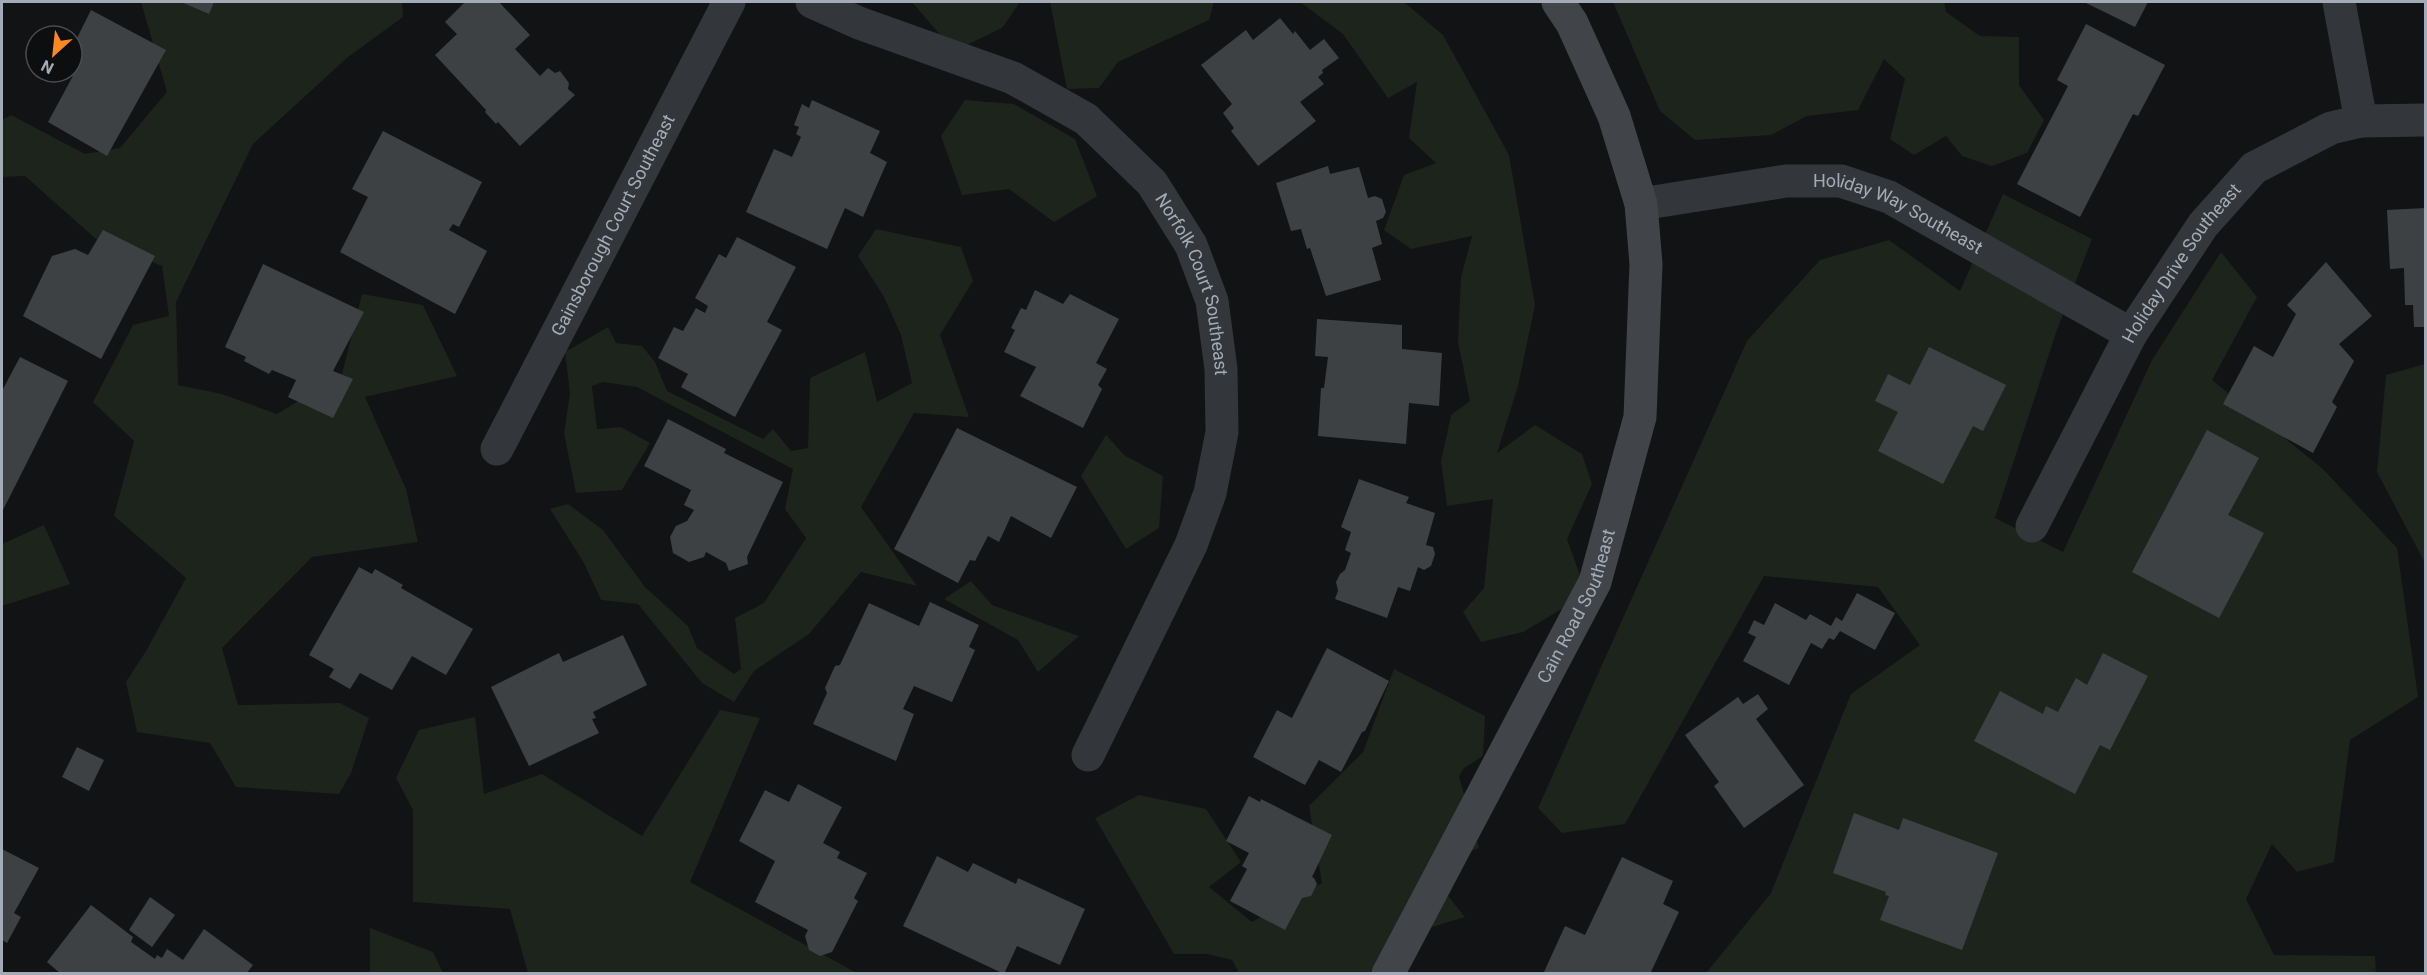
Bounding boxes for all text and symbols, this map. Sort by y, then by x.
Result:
north arrow [24,24,84,84]
text: N [38,56,57,78]
street label: Gainsborough Court Southeast [546,111,679,339]
street label: Holiday Way Southeast [1813,170,1987,258]
street label: Holiday Drive Southeast [2117,179,2245,346]
street label: Norfolk Court Southeast [1151,189,1232,376]
street label: Cain Road Southeast [1533,527,1619,687]

